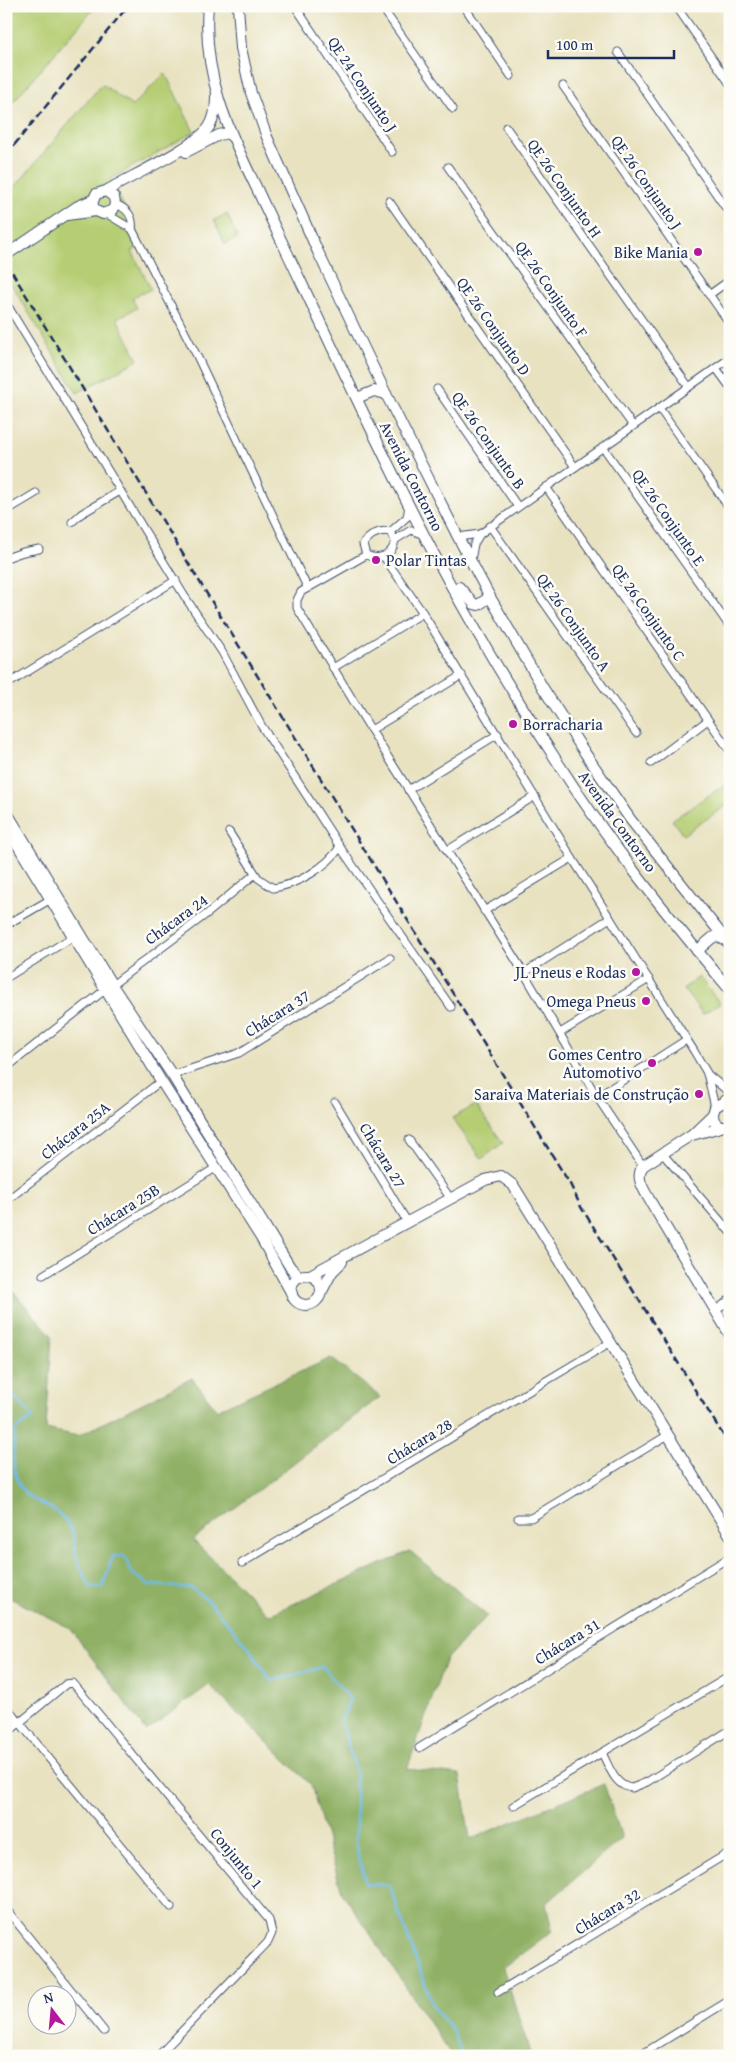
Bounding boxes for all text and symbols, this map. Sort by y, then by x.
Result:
scale bar [548,28,675,60]
street label: QE 24 Conjunto J [322,32,404,136]
text: 100 m [556,34,594,55]
street label: QE 26 Conjunto J [606,130,688,234]
street label: QE 26 Conjunto H [522,134,608,243]
street label: QE 26 Conjunto F [510,236,594,342]
place label: Bike Mania [614,240,688,264]
marker: Bike Mania [692,246,704,258]
street label: QE 26 Conjunto D [451,272,537,380]
street label: QE 26 Conjunto B [446,386,532,494]
street label: Avenida Contorno [374,417,450,535]
street label: QE 26 Conjunto E [627,464,711,570]
place label: Polar Tintas [386,548,467,572]
marker: Polar Tintas [370,554,382,566]
street label: QE 26 Conjunto C [606,558,692,666]
street label: QE 26 Conjunto A [531,568,617,676]
place label: Borracharia [523,712,603,736]
marker: Borracharia [507,718,519,730]
street label: Avenida Contorno [573,765,663,877]
street label: Chácara 24 [139,888,213,950]
place label: JL Pneus e Rodas [513,960,626,984]
marker: JL Pneus e Rodas [630,966,642,978]
street label: Chácara 37 [240,983,314,1042]
place label: Omega Pneus [547,989,636,1013]
marker: Omega Pneus [640,995,652,1007]
place label: Gomes Centro Automotivo [549,1042,642,1084]
marker: Gomes Centro Automotivo [646,1057,658,1069]
place label: Saraiva Materiais de Construção [474,1082,689,1106]
marker: Saraiva Materiais de Construção [693,1088,705,1100]
street label: Chácara 25A [35,1095,115,1165]
street label: Chácara 27 [354,1118,412,1193]
street label: Chácara 25B [82,1177,164,1241]
street label: Chácara 28 [382,1412,457,1470]
street label: Chácara 31 [530,1612,604,1670]
street label: Conjunto 1 [205,1822,269,1894]
street label: Chácara 32 [570,1882,644,1940]
north arrow [28,1984,78,2034]
text: N [41,1986,56,2008]

